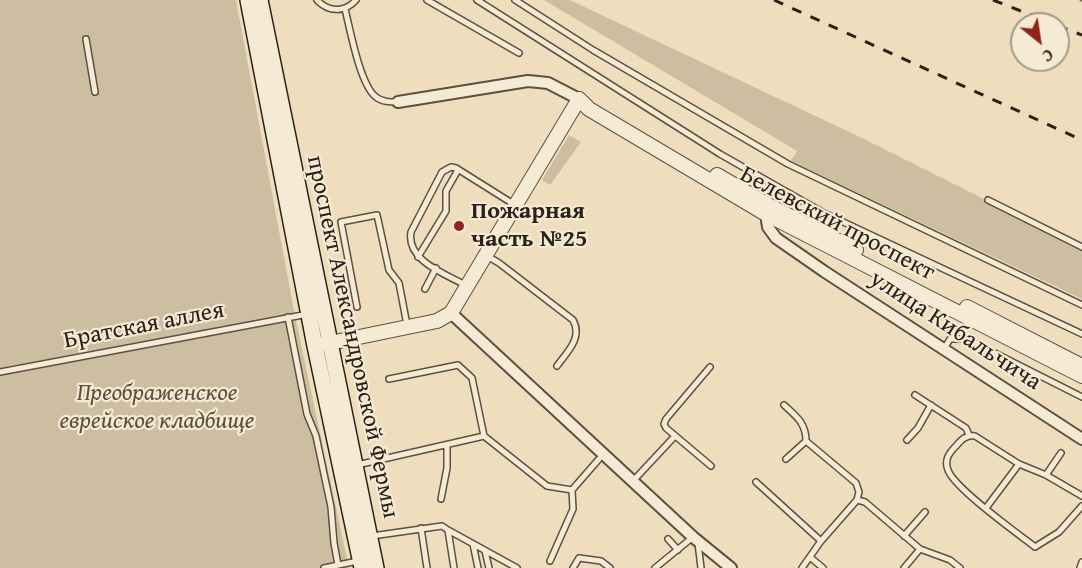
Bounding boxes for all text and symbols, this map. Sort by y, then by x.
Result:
north arrow [1010,12,1070,72]
text: С [1038,43,1058,69]
street label: проспект Александровской Фермы [299,153,405,521]
street label: Белевский проспект [735,160,939,288]
place label: Пожарная часть №25 [471,198,587,254]
marker: Пожарная часть №25 [452,219,466,233]
street label: улица Кибальчича [864,265,1046,397]
street label: Братская аллея [61,296,227,356]
park label: Преображенское еврейское кладбище [60,380,254,436]

